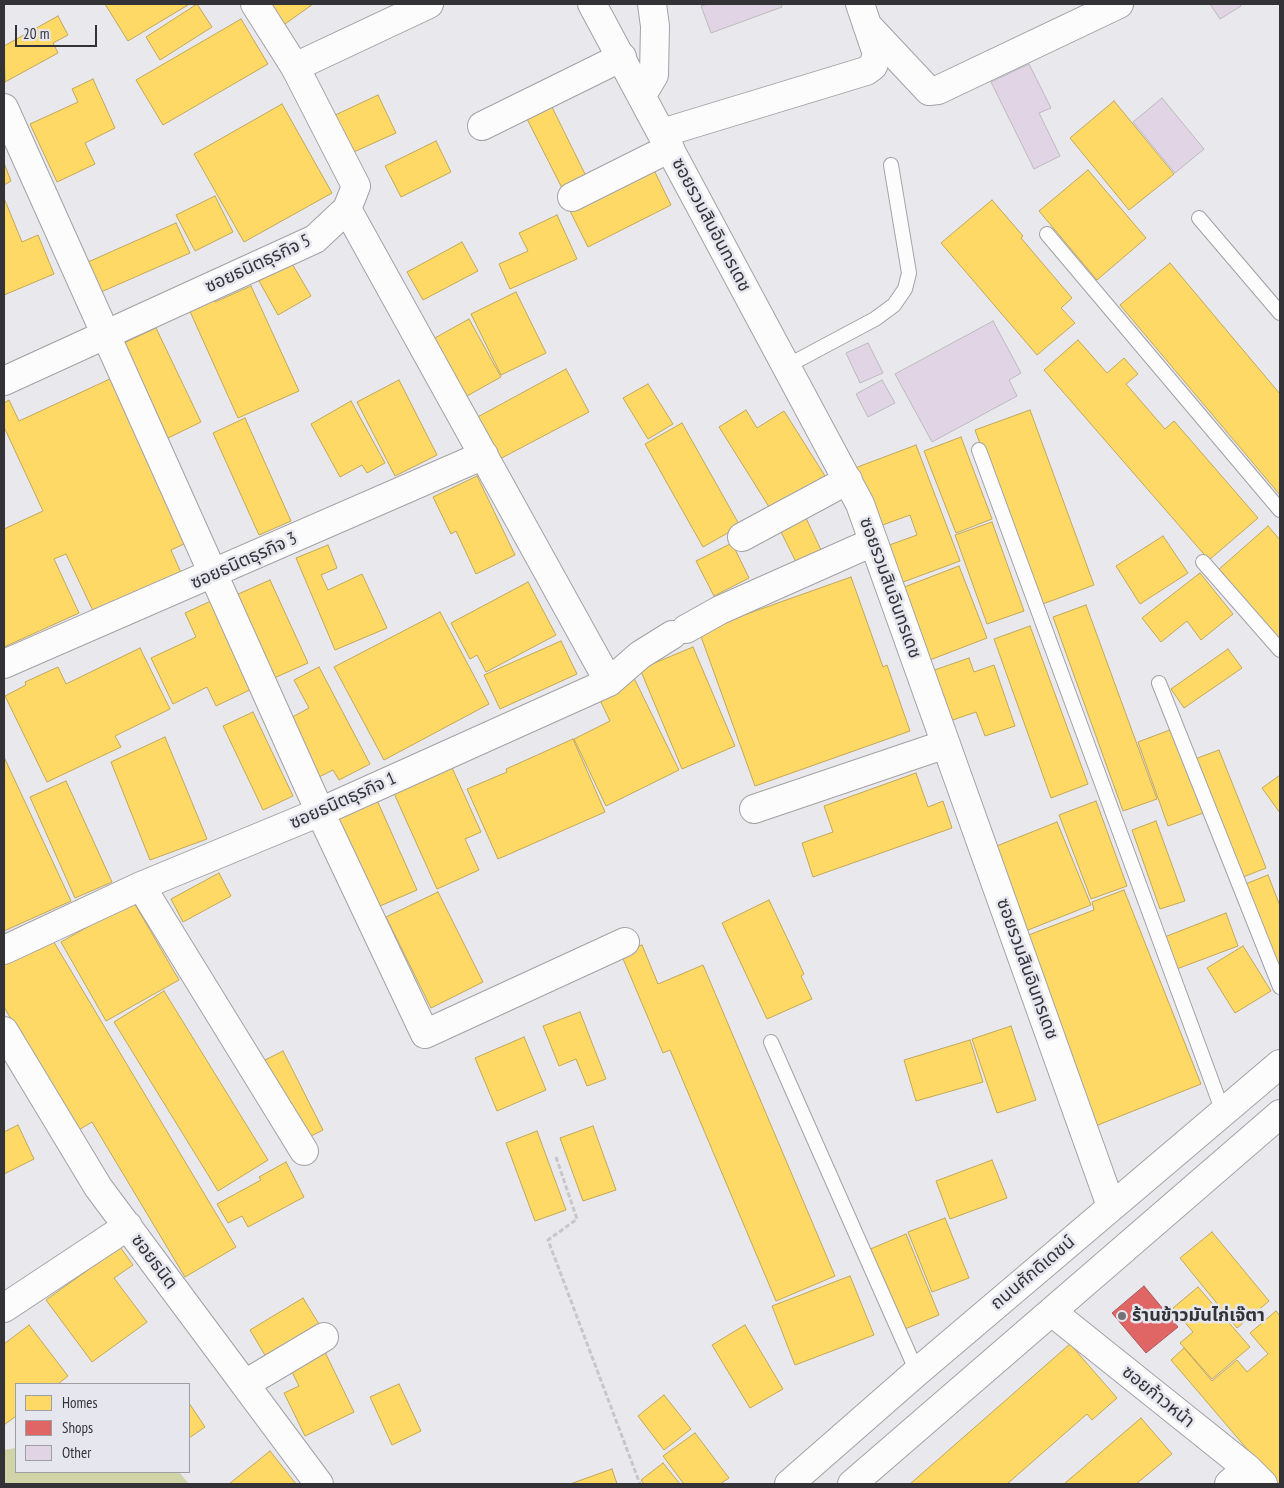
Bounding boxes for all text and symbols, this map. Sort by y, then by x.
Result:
scale bar [18,15,100,47]
text: 20 m [23,24,49,43]
street label: ซอยรวมสินอินทรเดช [667,154,755,296]
street label: ซอยธนิตธุรกิจ 5 [202,230,314,298]
street label: ซอยรวมสินอินทรเดช [854,515,926,661]
street label: ซอยธนิตธุรกิจ 3 [187,528,301,594]
street label: ซอยธนิตธุรกิจ 1 [286,768,400,834]
street label: ซอยรวมสินอินทรเดช [991,896,1063,1042]
street label: ซอยธนิต [126,1230,182,1294]
street label: ถนนศักดิเดชน์ [987,1232,1079,1314]
place label: ร้านข้าวมันไก่เจ๊ตา [1132,1305,1265,1327]
marker: ร้านข้าวมันไก่เจ๊ตา [1116,1310,1128,1322]
street label: ซอยก้าวหน้า [1117,1361,1199,1433]
legend [15,1383,190,1473]
text: Homes [62,1393,98,1412]
text: Shops [62,1418,93,1437]
text: Other [62,1443,91,1462]

